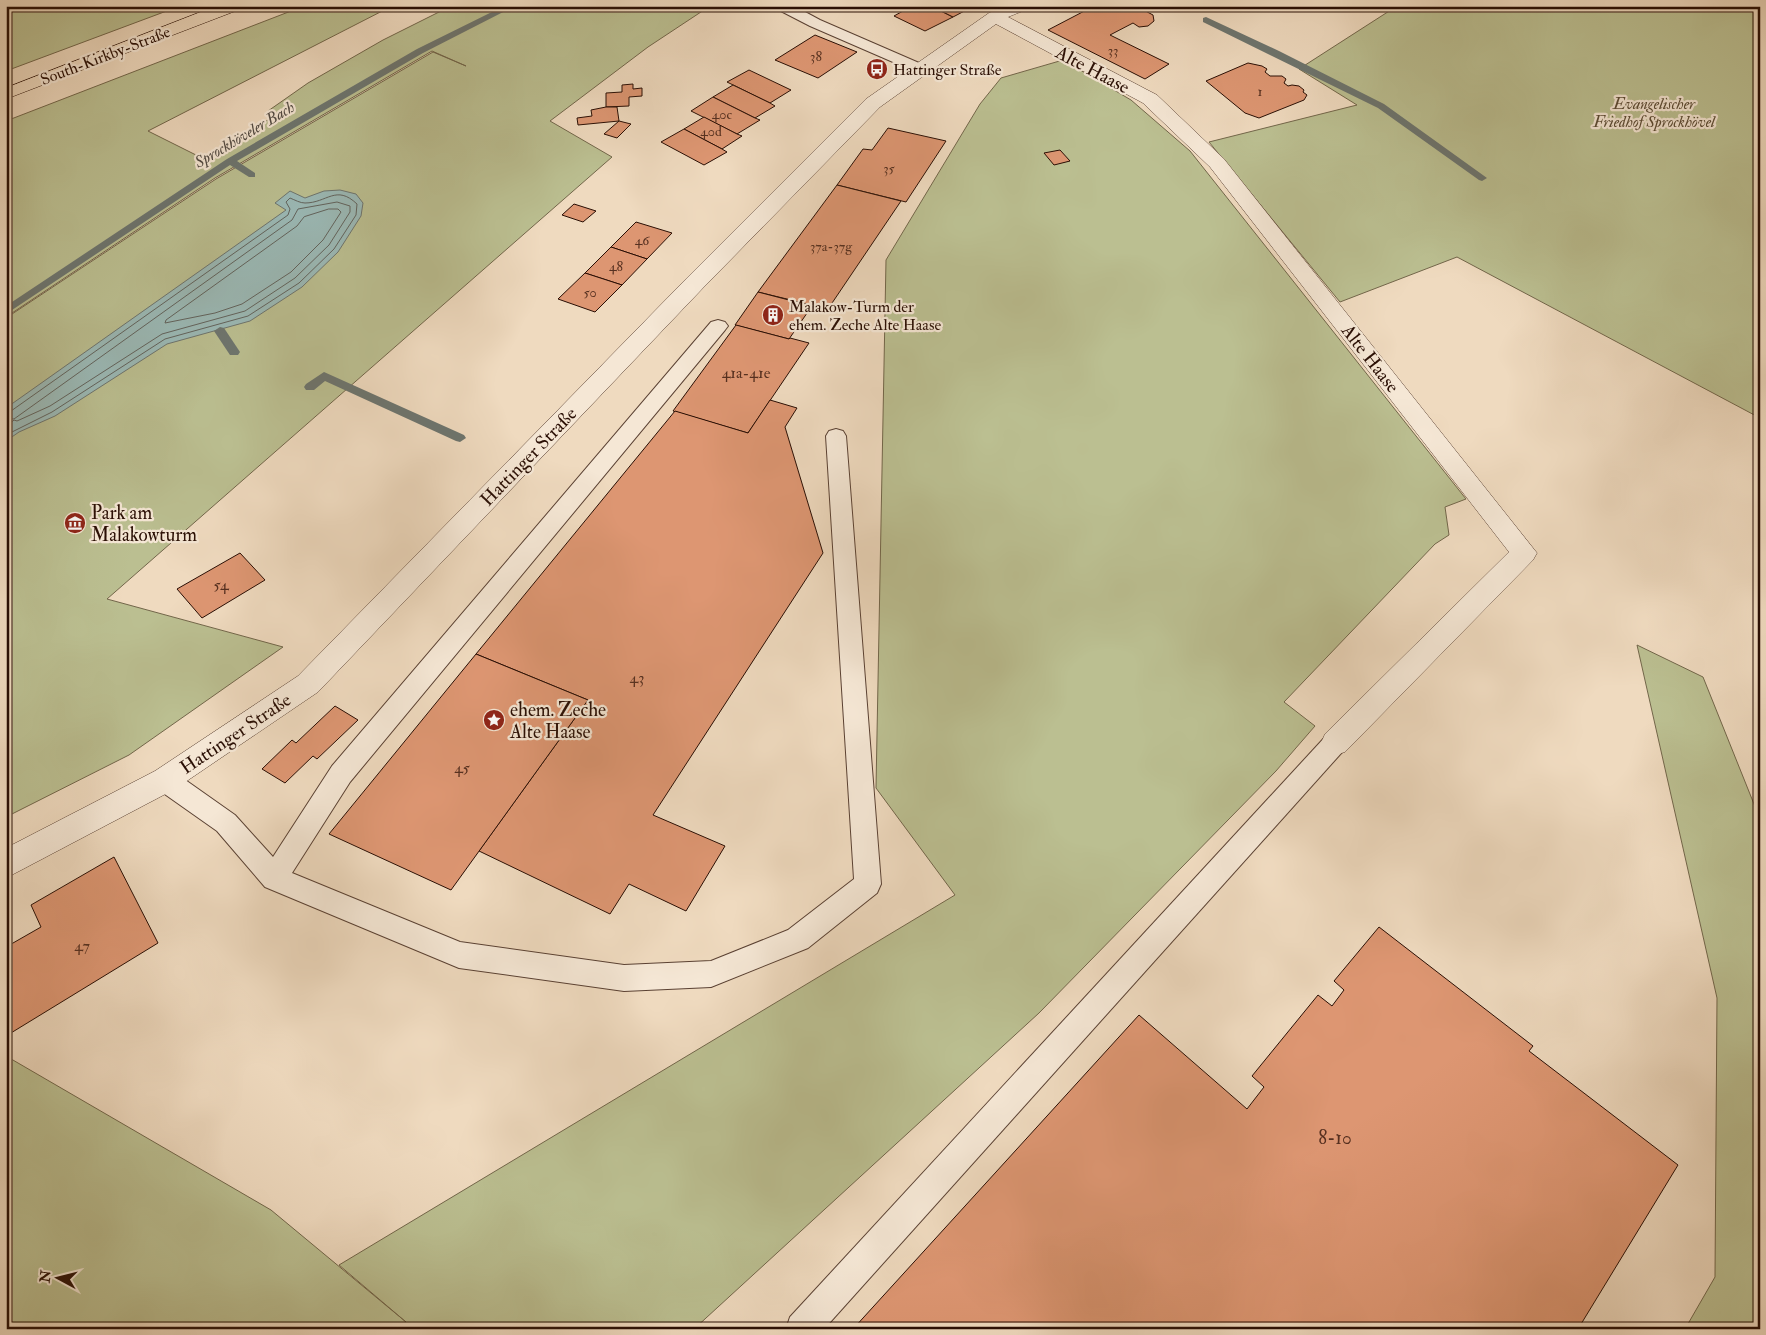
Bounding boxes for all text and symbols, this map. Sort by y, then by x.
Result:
street label: South-Kirkby-Straße [38,22,173,90]
street label: Alte Haase [1050,40,1134,99]
house number: 33 [1108,42,1118,59]
house number: 38 [810,48,822,65]
bus stop icon: Hattinger Straße [865,57,889,81]
place label: Hattinger Straße [893,60,1002,80]
house number: 1 [1258,83,1263,100]
park label: Evangelischer Friedhof Sprockhövel [1592,94,1716,132]
water label: Sprockhöveler Bach [190,97,298,173]
house number: 40c [712,106,733,123]
house number: 40d [700,123,722,140]
house number: 35 [883,160,896,177]
house number: 46 [635,232,650,249]
house number: 37a-37g [810,238,853,255]
house number: 48 [609,258,623,275]
house number: 50 [583,284,597,301]
place label: Malakow-Turm der ehem. Zeche Alte Haase [789,297,941,335]
building icon: Malakow-Turm der ehem. Zeche Alte Haase [761,303,785,327]
street label: Alte Haase [1335,319,1404,398]
house number: 41a-41e [722,363,771,383]
street label: Hattinger Straße [475,402,582,511]
place label: Park am Malakowturm [91,501,197,547]
museum icon: Park am Malakowturm [63,511,87,535]
house number: 54 [213,575,230,595]
house number: 43 [630,668,644,688]
street label: Hattinger Straße [175,688,296,780]
place label: ehem. Zeche Alte Haase [509,698,606,744]
place icon: ehem. Zeche Alte Haase [482,708,506,732]
house number: 45 [454,758,470,778]
house number: 47 [74,936,90,956]
house number: 8-10 [1318,1126,1352,1150]
north arrow [32,1252,82,1302]
text: N [36,1269,55,1285]

